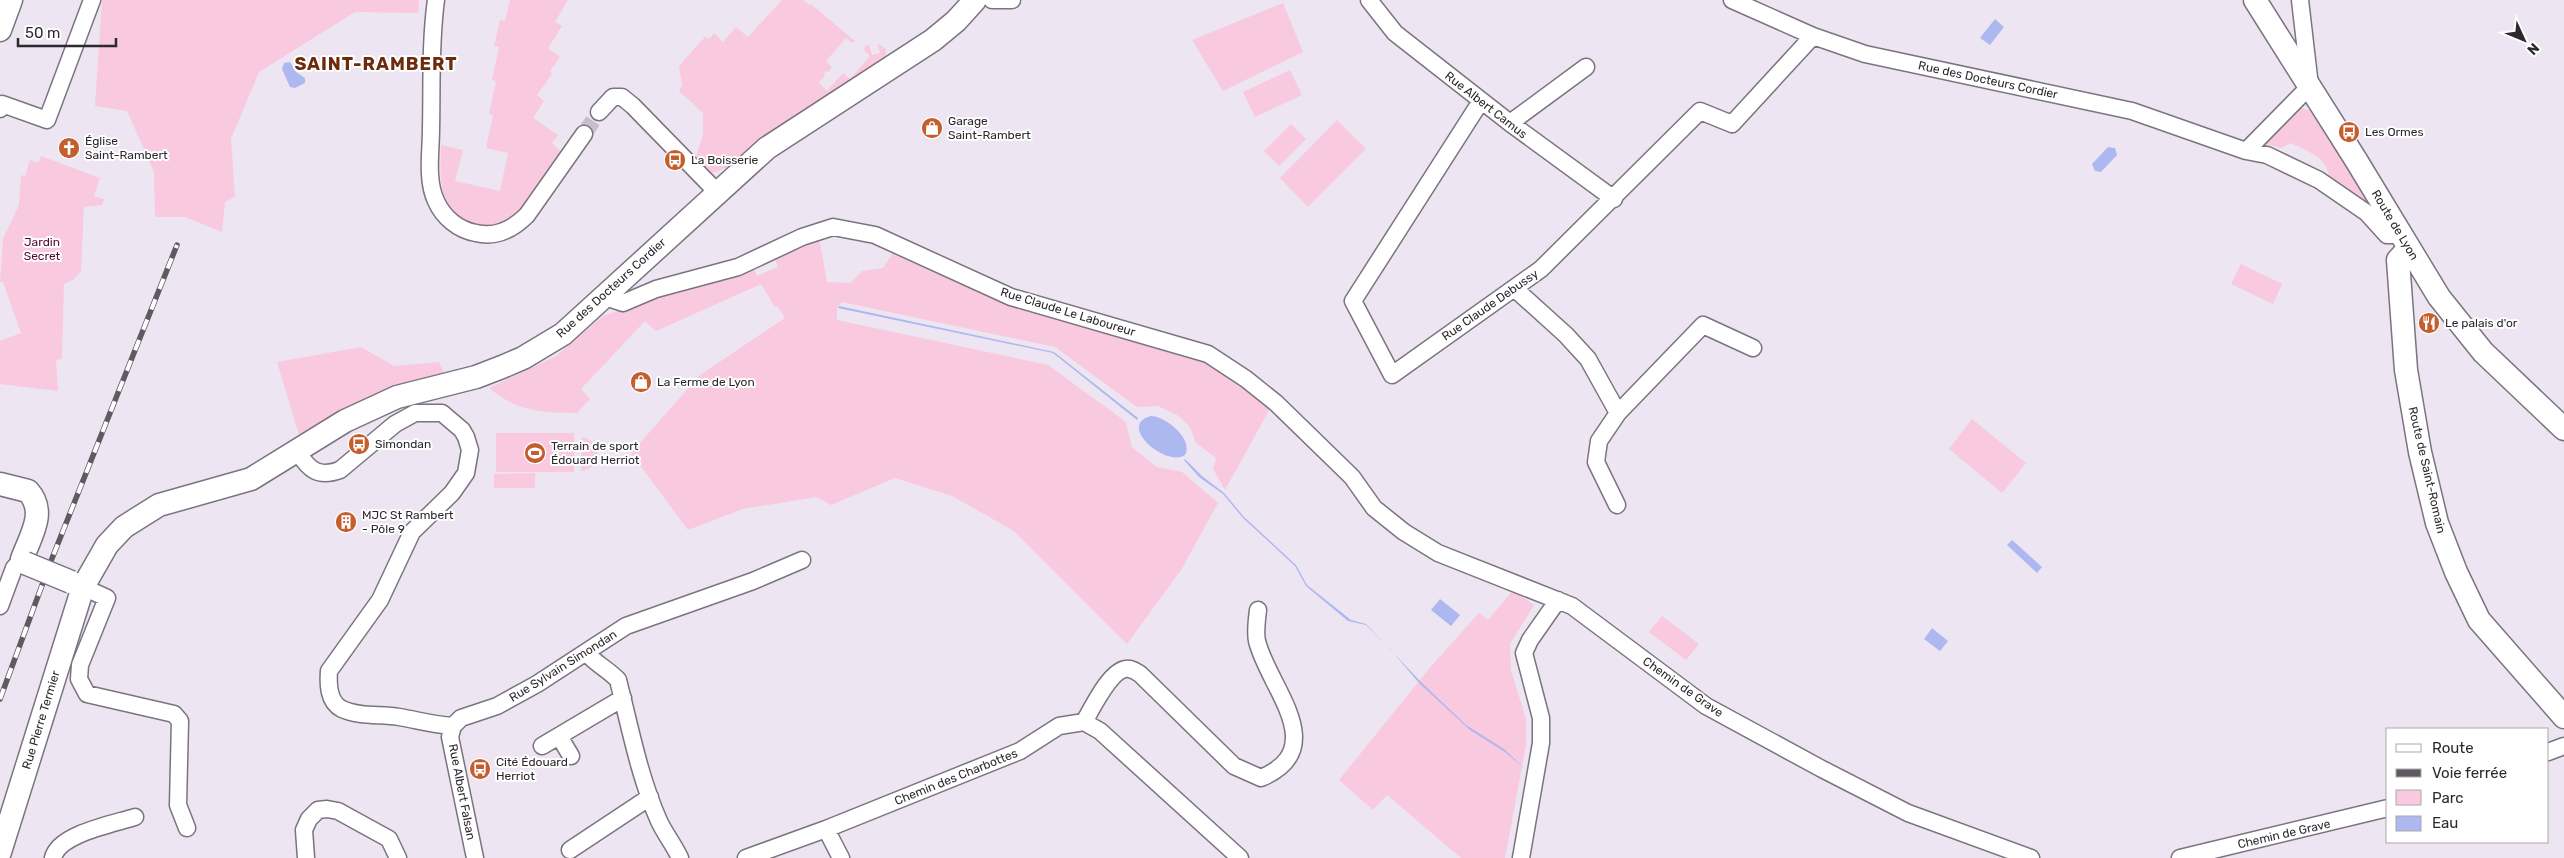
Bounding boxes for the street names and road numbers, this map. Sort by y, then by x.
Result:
street label: Rue des Docteurs Cordier [1917,58,2059,102]
street label: Rue Albert Camus [1442,69,1530,141]
street label: Route de Lyon [2369,187,2421,263]
street label: Rue des Docteurs Cordier [553,235,669,341]
street label: Rue Claude Debussy [1439,266,1541,344]
street label: Rue Claude Le Laboureur [999,285,1137,339]
street label: Route de Saint-Romain [2406,405,2448,535]
street label: Rue Sylvain Simondan [507,627,619,705]
street label: Chemin de Grave [1640,654,1726,720]
street label: Rue Pierre Termier [19,669,63,771]
street label: Rue Albert Falsan [446,743,478,841]
street label: Chemin des Charbottes [892,746,1020,808]
street label: Chemin de Grave [2236,816,2332,851]

